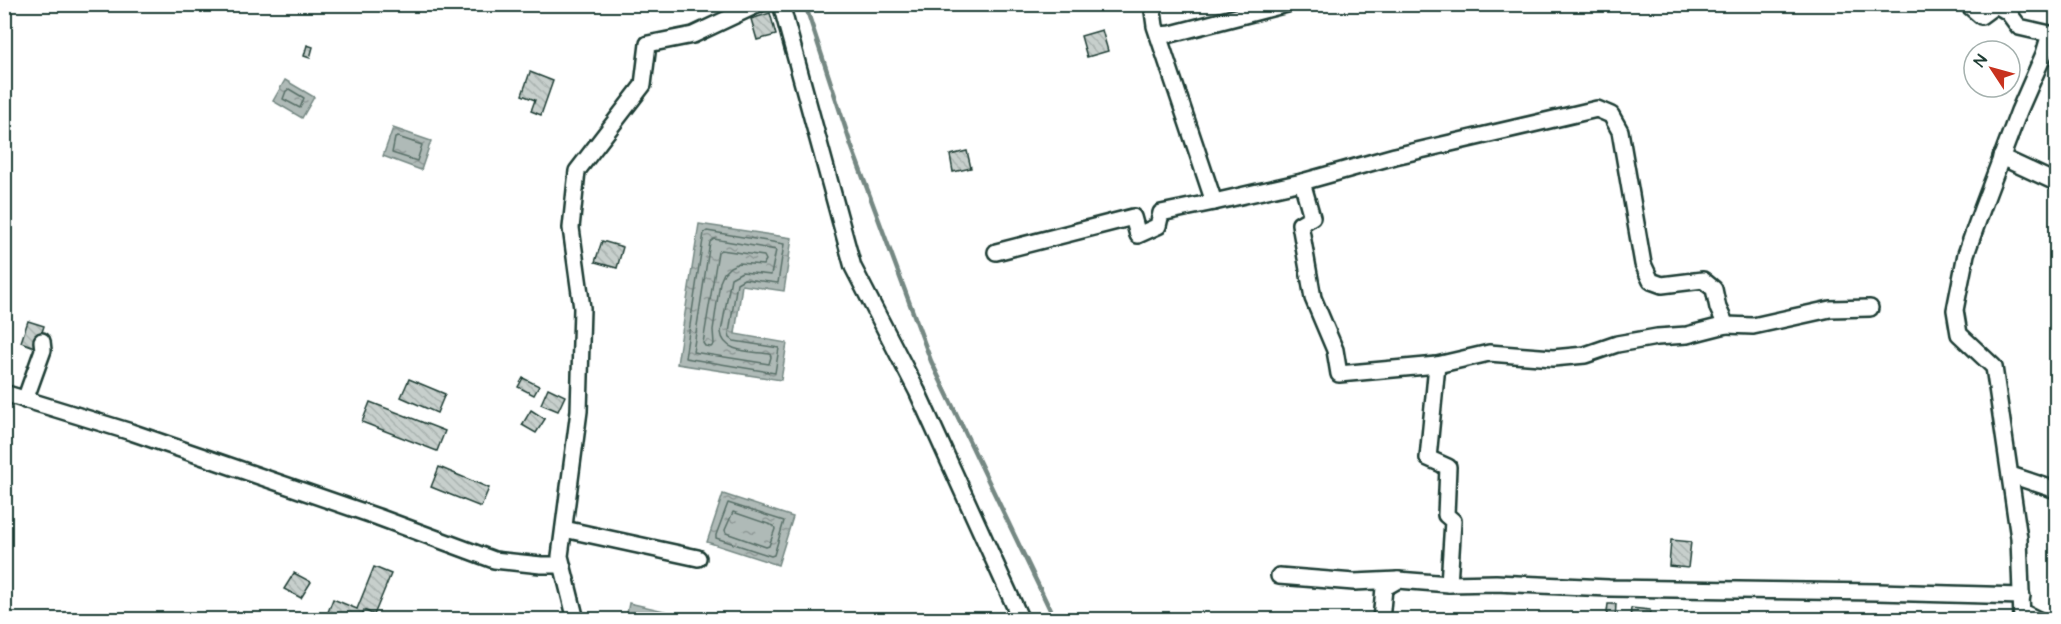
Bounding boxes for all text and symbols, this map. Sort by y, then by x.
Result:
north arrow [1962,39,2022,99]
text: N [1969,50,1993,71]

